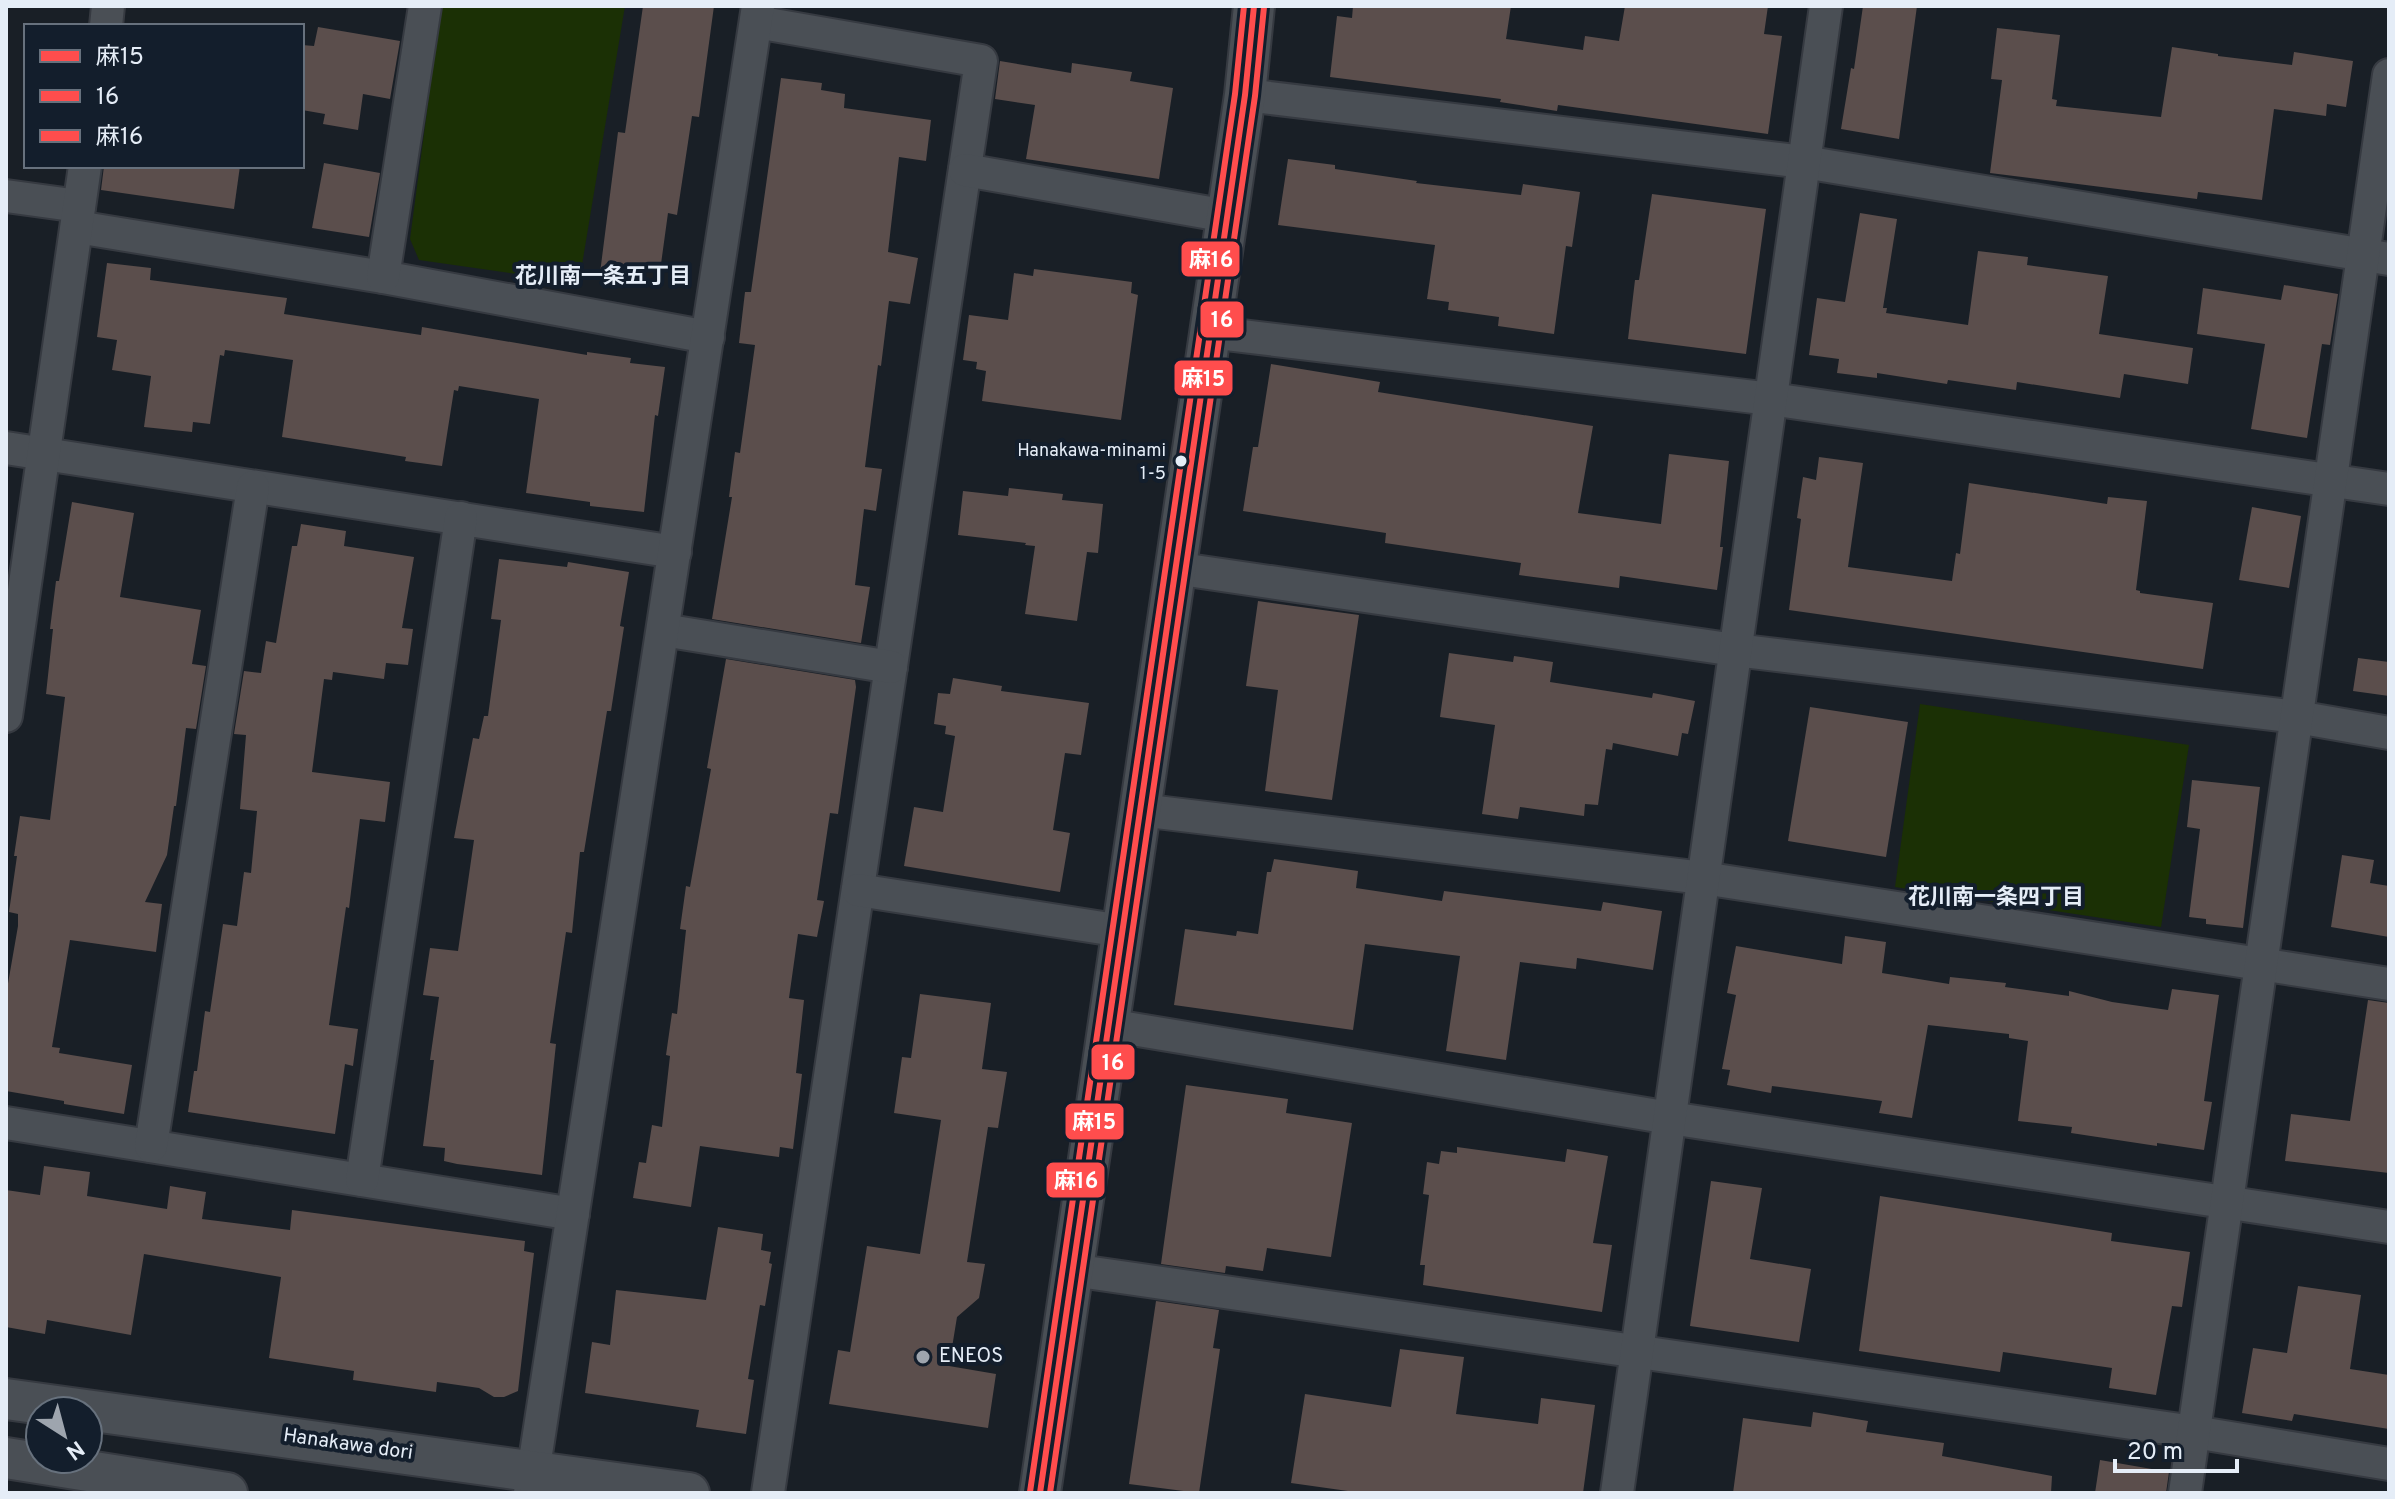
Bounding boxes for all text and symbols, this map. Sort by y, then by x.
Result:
legend [24,24,304,168]
text: 麻15 [96,43,144,73]
text: 16 [96,83,119,113]
text: 麻16 [96,123,143,153]
line badge: 麻16 [1180,240,1241,278]
text: 麻16 [1189,248,1233,275]
district label: 花川南一条五丁目 [515,264,691,291]
line badge: 16 [1199,300,1245,339]
text: 16 [1211,308,1233,335]
line badge: 麻15 [1173,359,1234,397]
text: 麻15 [1181,367,1225,394]
place label: Hanakawa-minami 1-5 [1017,440,1166,486]
marker: Hanakawa-minami 1-5 [1173,453,1189,469]
district label: 花川南一条四丁目 [1908,885,2084,912]
line badge: 16 [1090,1043,1136,1081]
text: 16 [1102,1051,1124,1078]
line badge: 麻15 [1064,1102,1125,1141]
text: 麻15 [1072,1110,1116,1137]
line badge: 麻16 [1045,1161,1106,1199]
text: 麻16 [1054,1169,1098,1196]
place label: ENEOS [939,1344,1003,1370]
marker: ENEOS [914,1348,932,1366]
north arrow [24,1395,104,1475]
street label: Hanakawa dori [281,1423,415,1467]
scale bar [2115,1423,2237,1473]
text: N [60,1434,89,1465]
text: 20 m [2127,1438,2183,1468]

